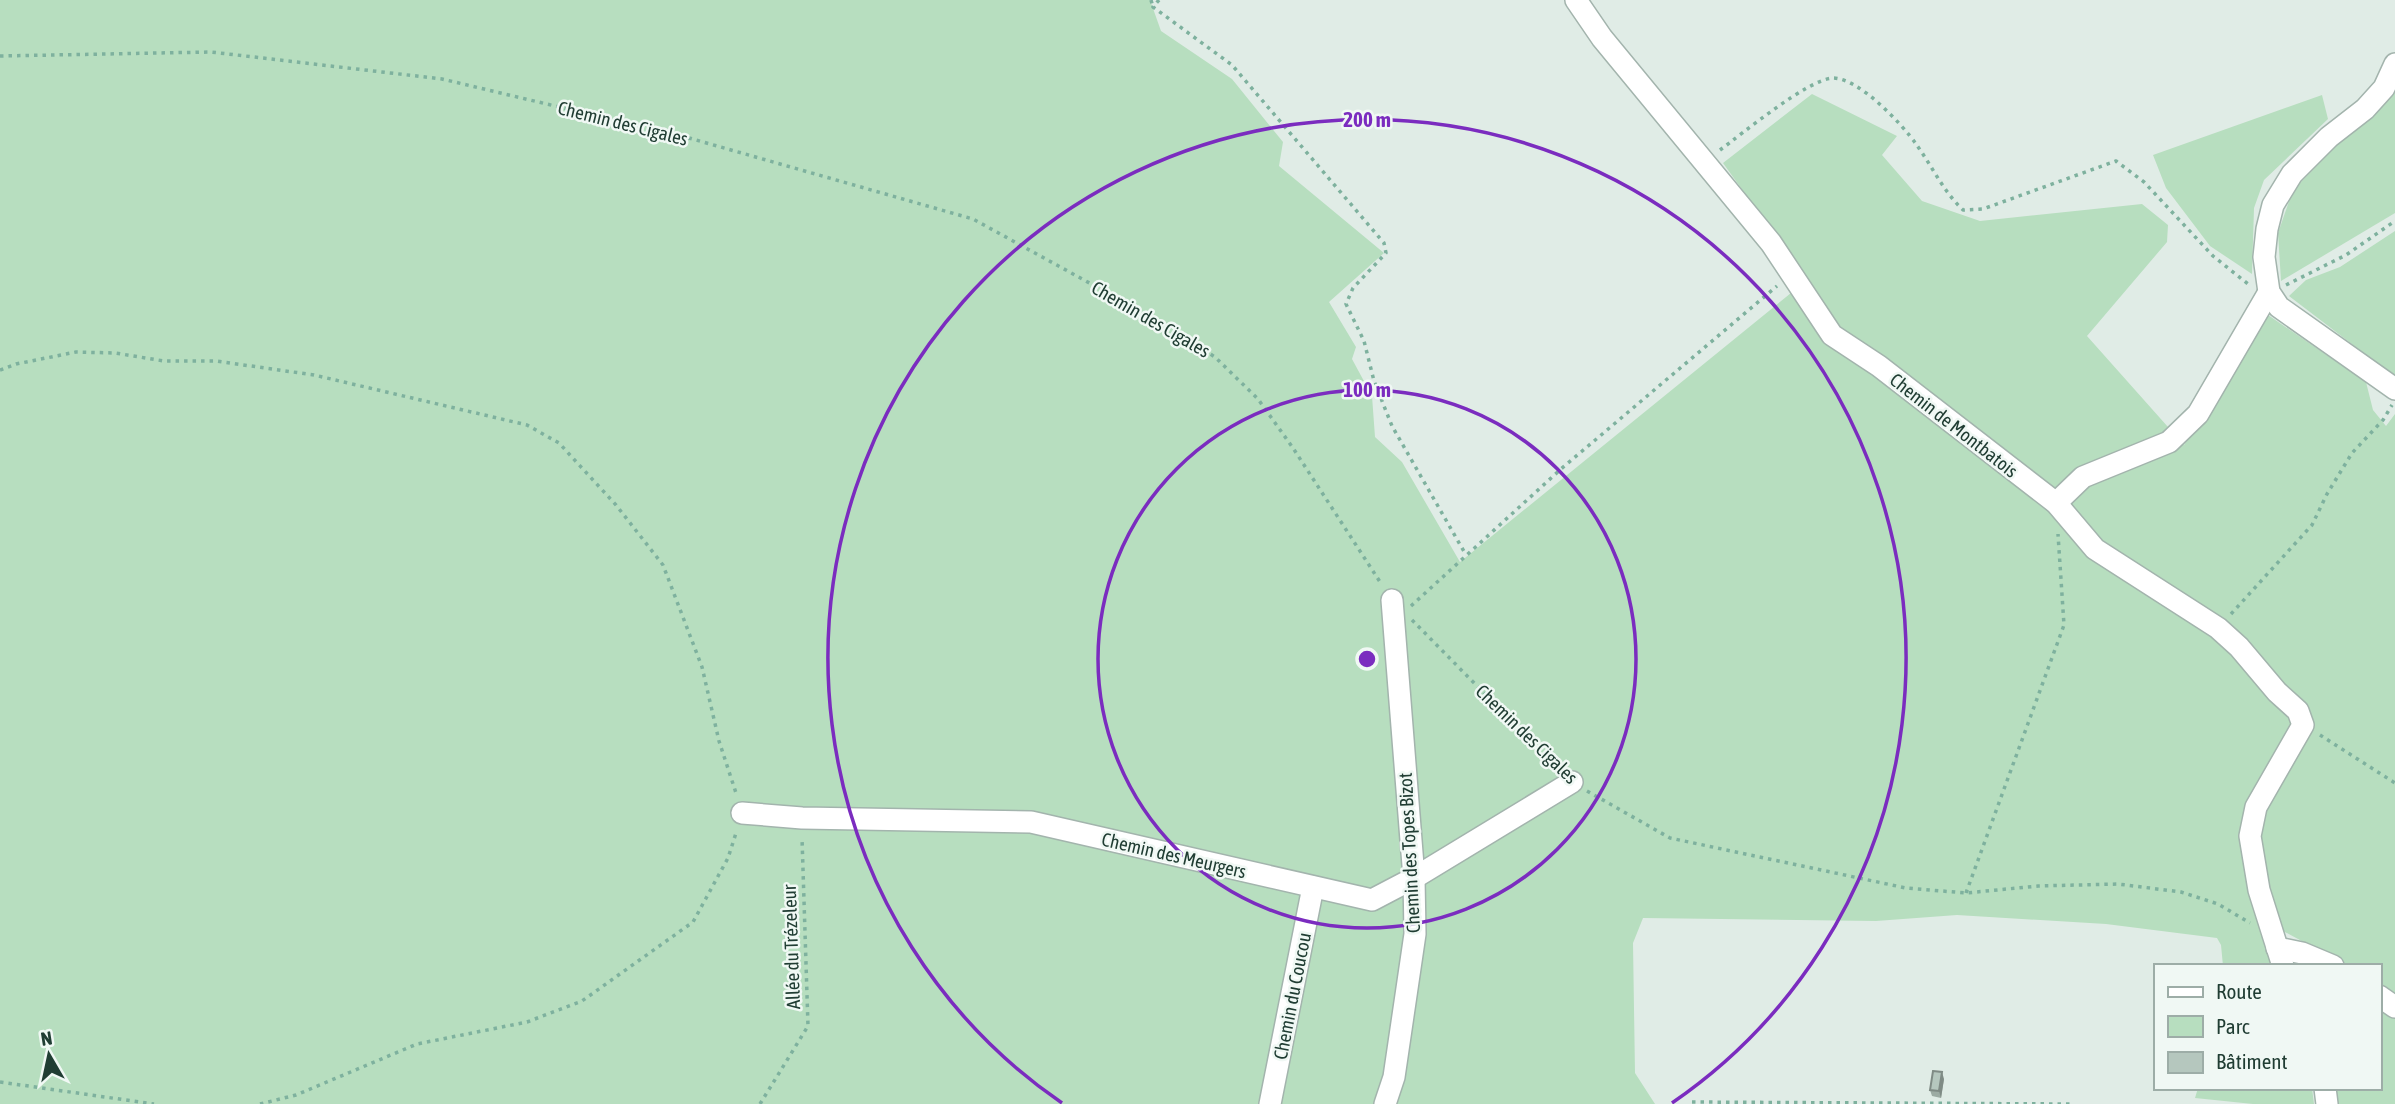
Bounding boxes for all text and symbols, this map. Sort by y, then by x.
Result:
street label: Chemin des Cigales [556,96,690,150]
text: 200 m [1343,107,1391,131]
street label: Chemin des Cigales [1088,276,1214,362]
street label: Chemin de Montbatois [1886,368,2022,482]
text: 100 m [1343,377,1391,401]
centre of rings [1355,647,1379,671]
street label: Chemin des Cigales [1472,680,1583,788]
street label: Chemin des Topes Bizot [1394,772,1424,934]
street label: Chemin des Meurgers [1100,828,1249,882]
street label: Allée du Trézeleur [778,884,804,1010]
street label: Chemin du Coucou [1269,931,1315,1061]
legend [2154,964,2381,1090]
text: Route [2216,979,2262,1003]
text: Parc [2216,1014,2250,1038]
north arrow [14,1020,84,1090]
text: N [39,1026,54,1050]
text: Bâtiment [2216,1049,2287,1073]

